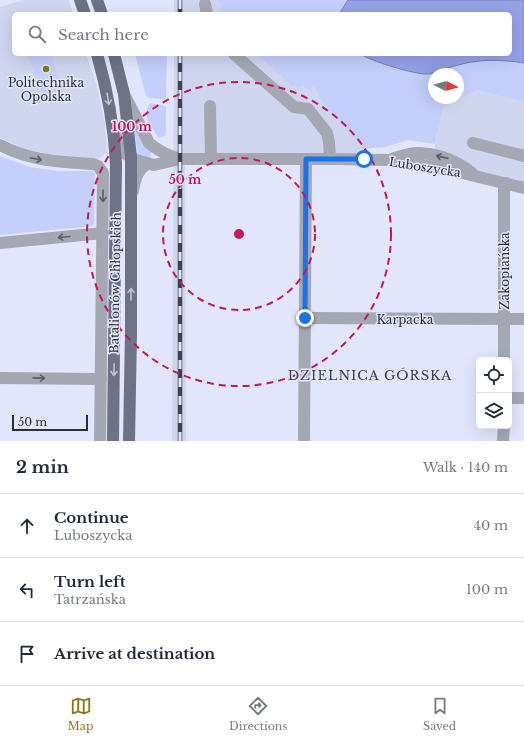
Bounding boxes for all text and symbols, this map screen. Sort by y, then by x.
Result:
search box [12,12,512,56]
icon: search [26,23,48,45]
text: Search here [58,25,149,44]
marker: Politechnika Opolska [41,64,51,74]
north arrow [428,68,464,104]
place label: Politechnika Opolska [8,75,84,104]
one-way arrow [104,92,112,105]
text: 100 m [112,119,153,134]
route start [355,150,373,168]
one-way arrow [436,153,449,161]
street label: Luboszycka [388,154,462,180]
one-way arrow [30,155,43,163]
text: 50 m [169,172,202,187]
one-way arrow [99,189,107,202]
street label: Batalionów Chłopskich [106,212,124,354]
centre of rings [232,227,246,241]
street label: Zakopiańska [497,232,512,310]
one-way arrow [58,233,71,241]
one-way arrow [127,288,135,301]
route end [296,309,314,327]
street label: Karpacka [377,312,434,327]
map controls [476,357,512,429]
button: locate [476,357,512,393]
one-way arrow [110,363,118,376]
district label: DZIELNICA GÓRSKA [288,367,452,384]
one-way arrow [32,374,45,382]
button: layers [476,393,512,429]
scale bar [12,413,88,432]
text: 50 m [18,415,47,429]
text: 2 min [16,457,69,478]
text: Walk · 140 m [423,459,508,476]
text: Continue [54,508,129,527]
icon: ahead [16,515,38,537]
text: 40 m [473,517,508,534]
text: Luboszycka [54,527,133,544]
text: Turn left [54,572,125,591]
icon: left [16,579,38,601]
text: 100 m [466,581,508,598]
text: Tatrzańska [54,591,126,608]
icon: arrive [16,643,38,665]
text: Arrive at destination [54,644,215,663]
tab: Map [68,695,93,733]
tab: Directions [229,695,287,733]
tab: Saved [423,695,456,733]

